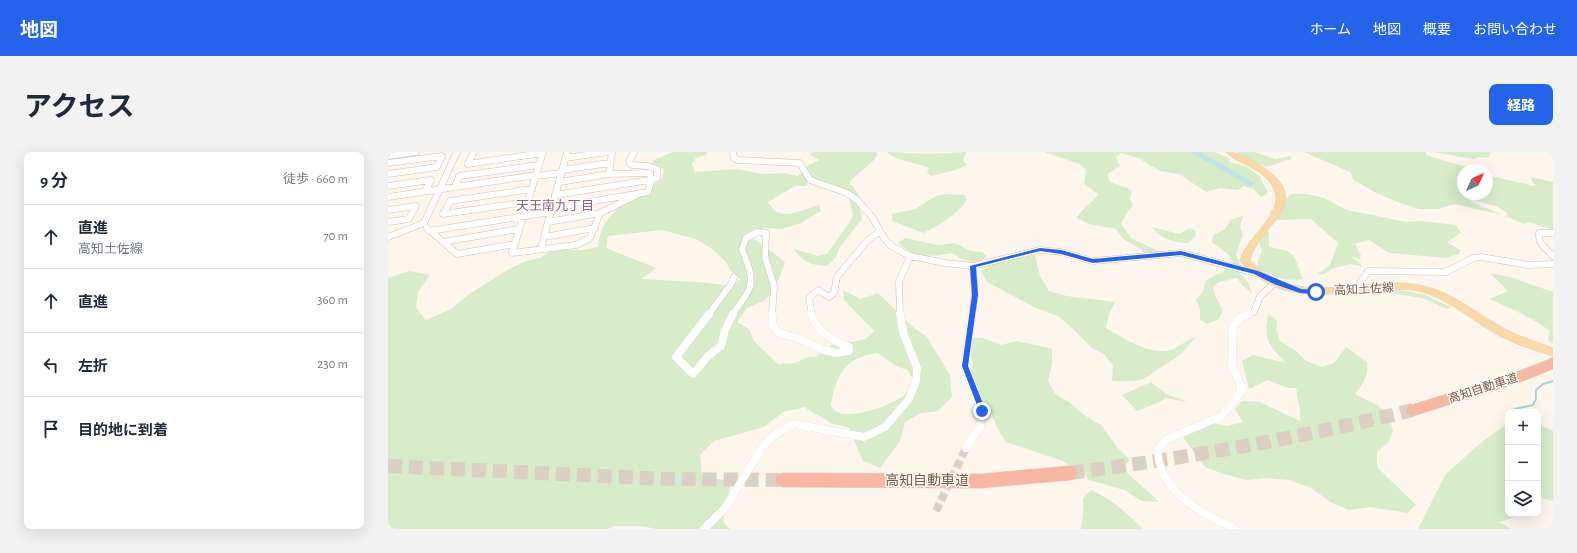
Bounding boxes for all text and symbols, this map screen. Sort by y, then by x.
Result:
text: 地図 [20,21,58,40]
text: ホーム [1309,23,1351,37]
text: 地図 [1373,23,1401,37]
text: 概要 [1423,23,1451,37]
text: お問い合わせ [1473,23,1557,37]
button: 経路 [1489,84,1553,125]
text: アクセス [24,94,135,122]
north arrow [1457,164,1493,200]
text: 9 分 [40,172,68,189]
text: 徒歩 · 660 m [283,173,348,186]
district label: 天王南九丁目 [516,199,594,213]
text: 直進 [78,221,108,236]
icon: ahead [40,226,62,248]
text: 70 m [323,230,348,243]
text: 高知土佐線 [78,243,143,256]
street label: 高知土佐線 [1334,280,1394,297]
route start [1307,283,1325,301]
icon: ahead [40,290,62,312]
text: 360 m [317,294,348,307]
text: 直進 [78,295,108,310]
icon: left [40,354,62,376]
text: 230 m [317,358,348,371]
text: 左折 [78,359,108,374]
street label: 高知自動車道 [1447,370,1519,405]
route end [973,402,991,420]
map controls [1505,409,1541,517]
button: + [1505,409,1541,445]
icon: arrive [40,418,62,440]
text: 目的地に到着 [78,423,168,438]
button: − [1505,445,1541,481]
street label: 高知自動車道 [885,473,969,488]
button: layers [1505,481,1541,517]

